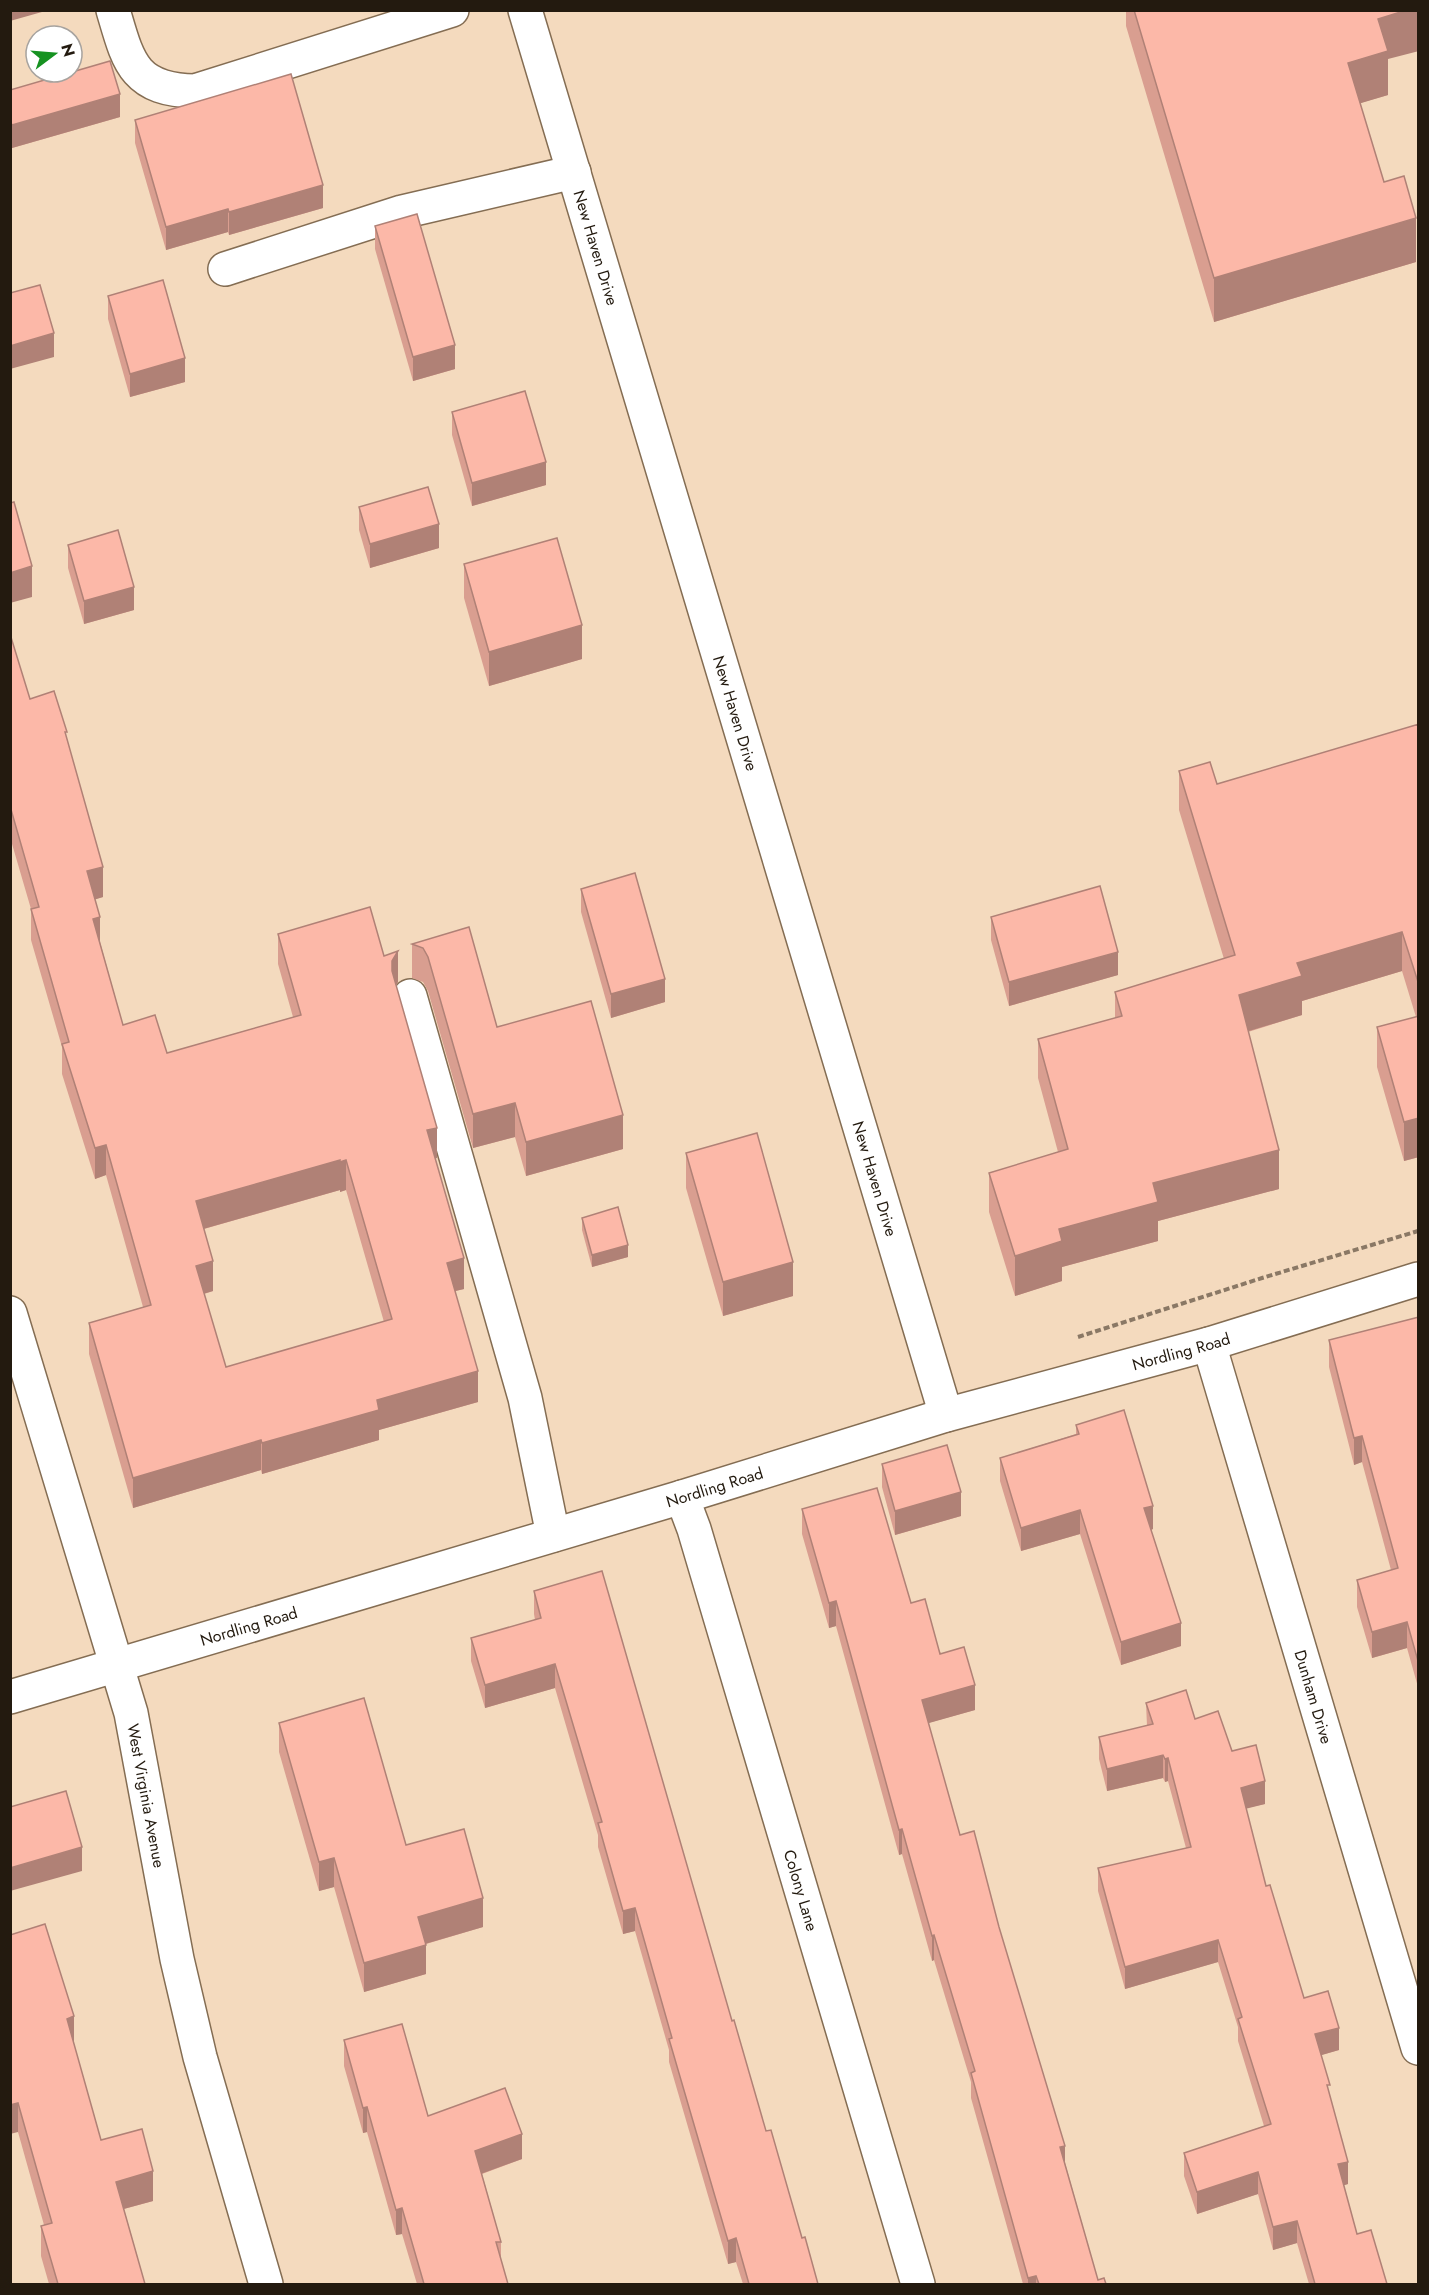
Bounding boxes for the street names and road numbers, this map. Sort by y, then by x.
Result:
street label: New Haven Drive [568,187,624,308]
street label: New Haven Drive [708,653,764,773]
street label: New Haven Drive [847,1118,903,1239]
street label: Nordling Road [1129,1327,1233,1376]
street label: Nordling Road [663,1461,766,1513]
street label: Nordling Road [197,1601,300,1651]
street label: Dunham Drive [1289,1647,1339,1746]
street label: West Virginia Avenue [122,1722,171,1870]
street label: Colony Lane [778,1847,824,1934]

